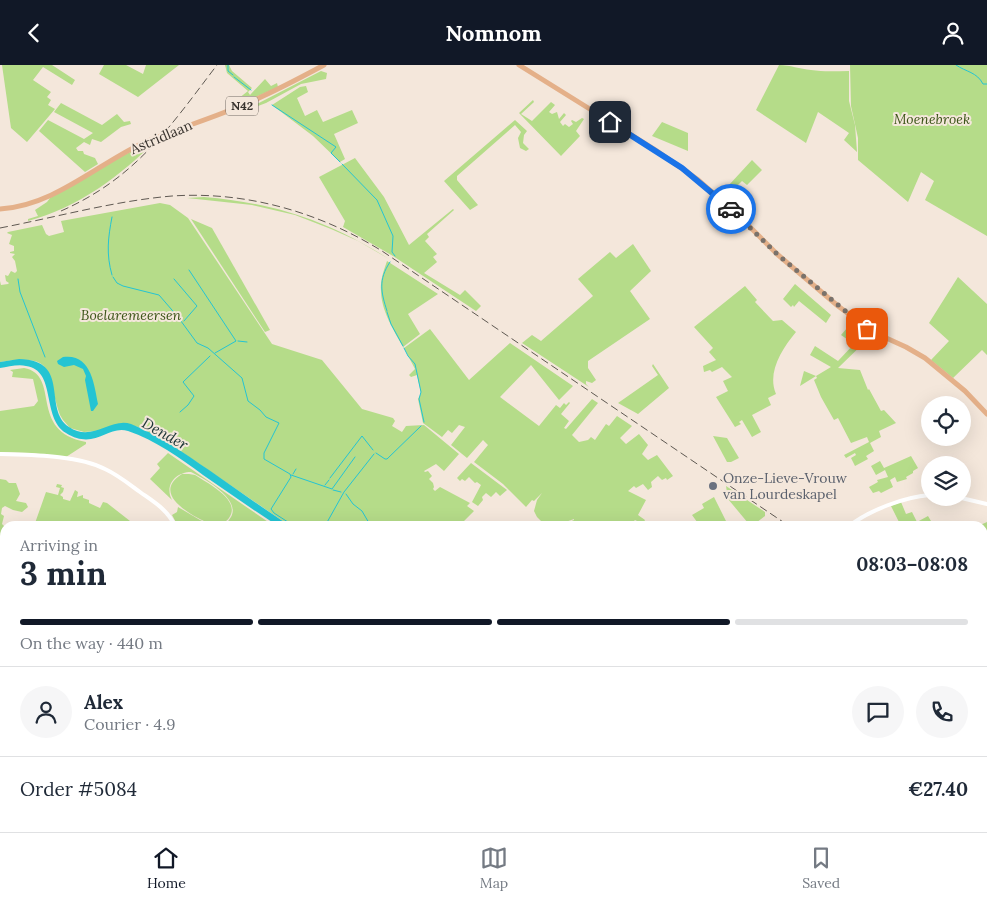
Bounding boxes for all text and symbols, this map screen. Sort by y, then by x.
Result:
icon: back [20,19,48,47]
text: Nomnom [446,19,541,47]
icon: person [939,19,967,47]
road number: N42 [226,96,258,115]
pin [589,101,631,143]
icon: home [596,108,624,136]
park label: Moenebroek [894,110,970,128]
street label: Astridlaan [126,116,195,159]
courier [706,184,756,234]
icon: car [717,195,745,223]
park label: Boelaremeersen [81,306,182,324]
pin [846,308,888,350]
icon: bag [853,315,881,343]
map controls [921,396,971,506]
button: locate [921,396,971,446]
water label: Dender [139,413,192,454]
button: layers [921,456,971,506]
place label: Onze-Lieve-Vrouw van Lourdeskapel [723,469,848,503]
marker: Onze-Lieve-Vrouw van Lourdeskapel [707,480,719,492]
text: Arriving in [20,535,98,555]
text: 08:03–08:08 [856,552,968,576]
text: 3 min [20,553,107,594]
text: On the way · 440 m [20,633,163,653]
button: person [20,686,72,738]
button: chat [852,686,904,738]
button: phone [916,686,968,738]
text: Alex [84,690,123,714]
text: Courier · 4.9 [84,714,175,734]
text: Order #5084 [20,777,137,801]
text: €27.40 [908,777,968,801]
tab: Home [147,844,186,892]
tab: Map [480,844,508,892]
tab: Saved [802,844,840,892]

